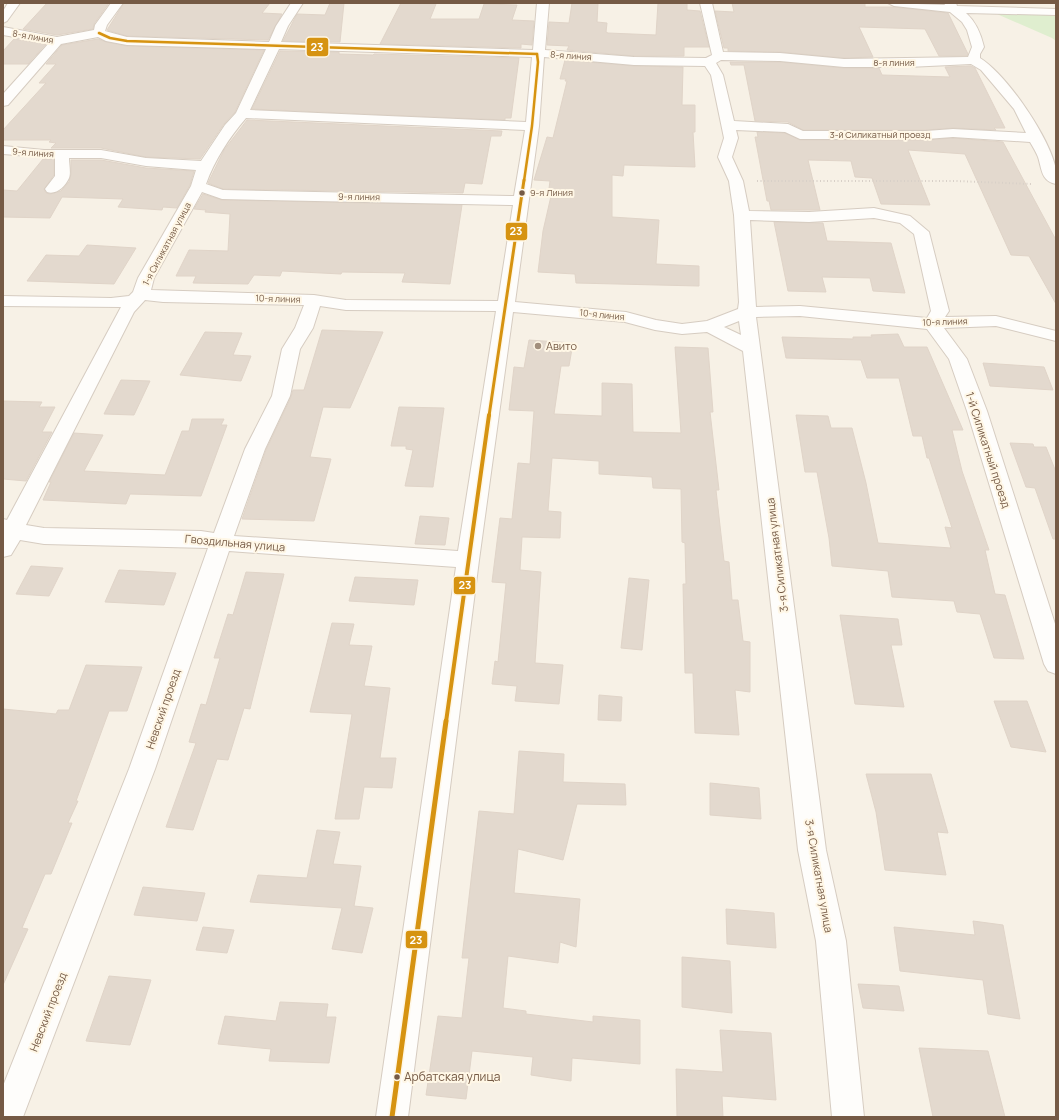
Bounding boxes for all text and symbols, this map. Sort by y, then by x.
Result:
street label: 8-я линия [12,27,55,47]
line badge: 23 [306,37,329,57]
text: 23 [311,39,323,54]
street label: 8-я линия [550,48,592,63]
street label: 8-я линия [873,56,915,69]
street label: 3-й Силикатный проезд [830,128,931,141]
street label: 9-я линия [12,145,54,160]
place label: 9-я Линия [530,186,573,199]
marker: 9-я Линия [517,188,527,198]
street label: 9-я линия [338,190,380,203]
street label: 1-я Силикатная улица [139,200,194,288]
line badge: 23 [505,222,528,241]
text: 23 [510,223,522,238]
street label: 10-я линия [255,291,301,306]
street label: 10-я линия [579,306,625,323]
street label: 10-я линия [922,314,968,329]
place label: Авито [546,338,578,353]
marker: Авито [533,341,543,351]
street label: 1-й Силикатный проезд [963,390,1014,510]
street label: 3-я Силикатная улица [762,497,791,613]
street label: Гвоздильная улица [184,531,286,554]
line badge: 23 [453,576,476,595]
text: 23 [459,577,471,592]
street label: Невский проезд [142,666,183,751]
street label: 3-я Силикатная улица [802,818,837,934]
line badge: 23 [405,930,428,949]
text: 23 [410,932,422,947]
street label: Невский проезд [26,970,70,1054]
place label: Арбатская улица [404,1068,501,1085]
marker: Арбатская улица [392,1072,402,1082]

